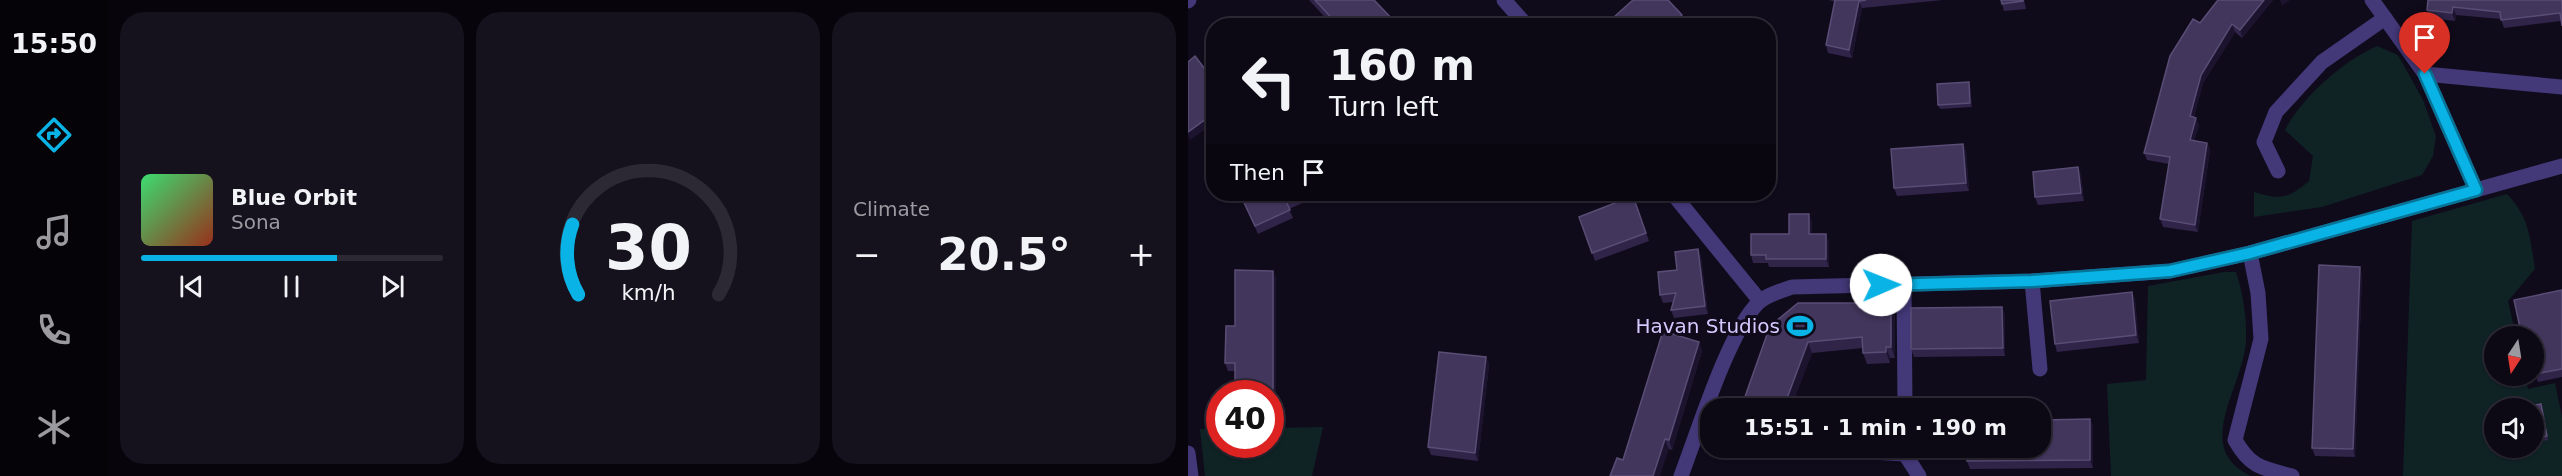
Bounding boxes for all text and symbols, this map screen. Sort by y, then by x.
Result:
pin [2399,12,2450,74]
icon: arrive [2408,21,2441,54]
text: 15:50 [11,28,97,59]
text: 160 m [1329,41,1475,90]
icon: left [1230,42,1308,120]
text: Turn left [1329,91,1439,122]
icon: directions [33,114,75,156]
icon: arrive [1297,156,1330,189]
text: Then [1230,160,1285,185]
text: Blue Orbit [231,185,357,210]
text: Climate [853,197,930,221]
text: Sona [231,210,281,234]
icon: music [33,211,75,253]
text: 30 [605,211,691,284]
text: 20.5° [937,228,1071,281]
text: − [853,235,881,274]
text: + [1127,235,1155,274]
position arrow [1849,253,1913,317]
icon: previous [175,270,208,303]
icon: pause [275,270,308,303]
icon: next [376,270,409,303]
text: km/h [621,280,675,305]
icon: phone [33,309,75,351]
sports icon: Havan Studios [1785,311,1815,341]
place label: Havan Studios [1635,314,1780,338]
north arrow [2484,326,2544,386]
map controls [2484,326,2544,458]
speed limit sign: 40 [1206,380,1284,458]
button: sound [2484,398,2544,458]
icon: climate [33,406,75,448]
text: 15:51 · 1 min · 190 m [1744,415,2007,440]

